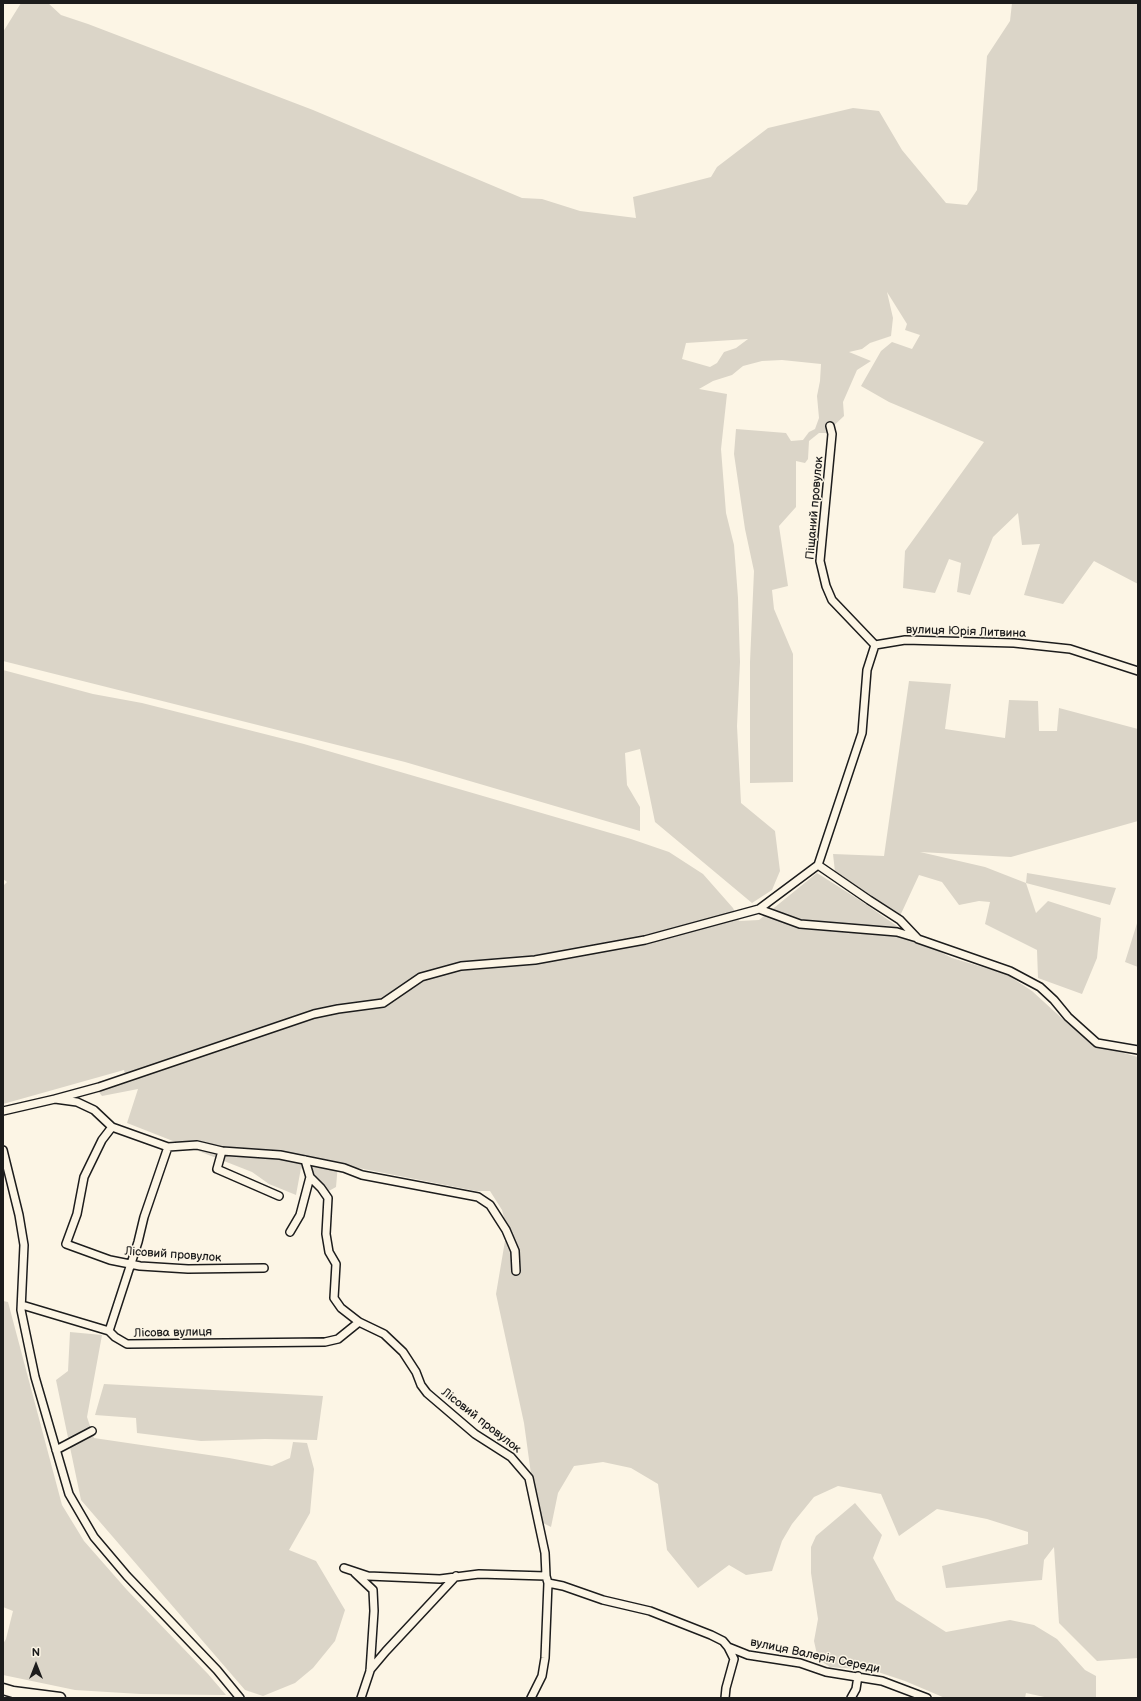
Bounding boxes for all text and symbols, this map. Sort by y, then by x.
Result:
street label: Піщаний провулок [803,456,827,560]
street label: вулиця Юрія Литвина [906,623,1026,641]
street label: Лісовий провулок [124,1244,222,1266]
street label: Лісова вулиця [134,1325,212,1341]
street label: Лісовий провулок [438,1385,524,1457]
street label: вулиця Валерія Середи [749,1635,881,1677]
north arrow [16,1645,56,1685]
text: N [32,1646,40,1659]

